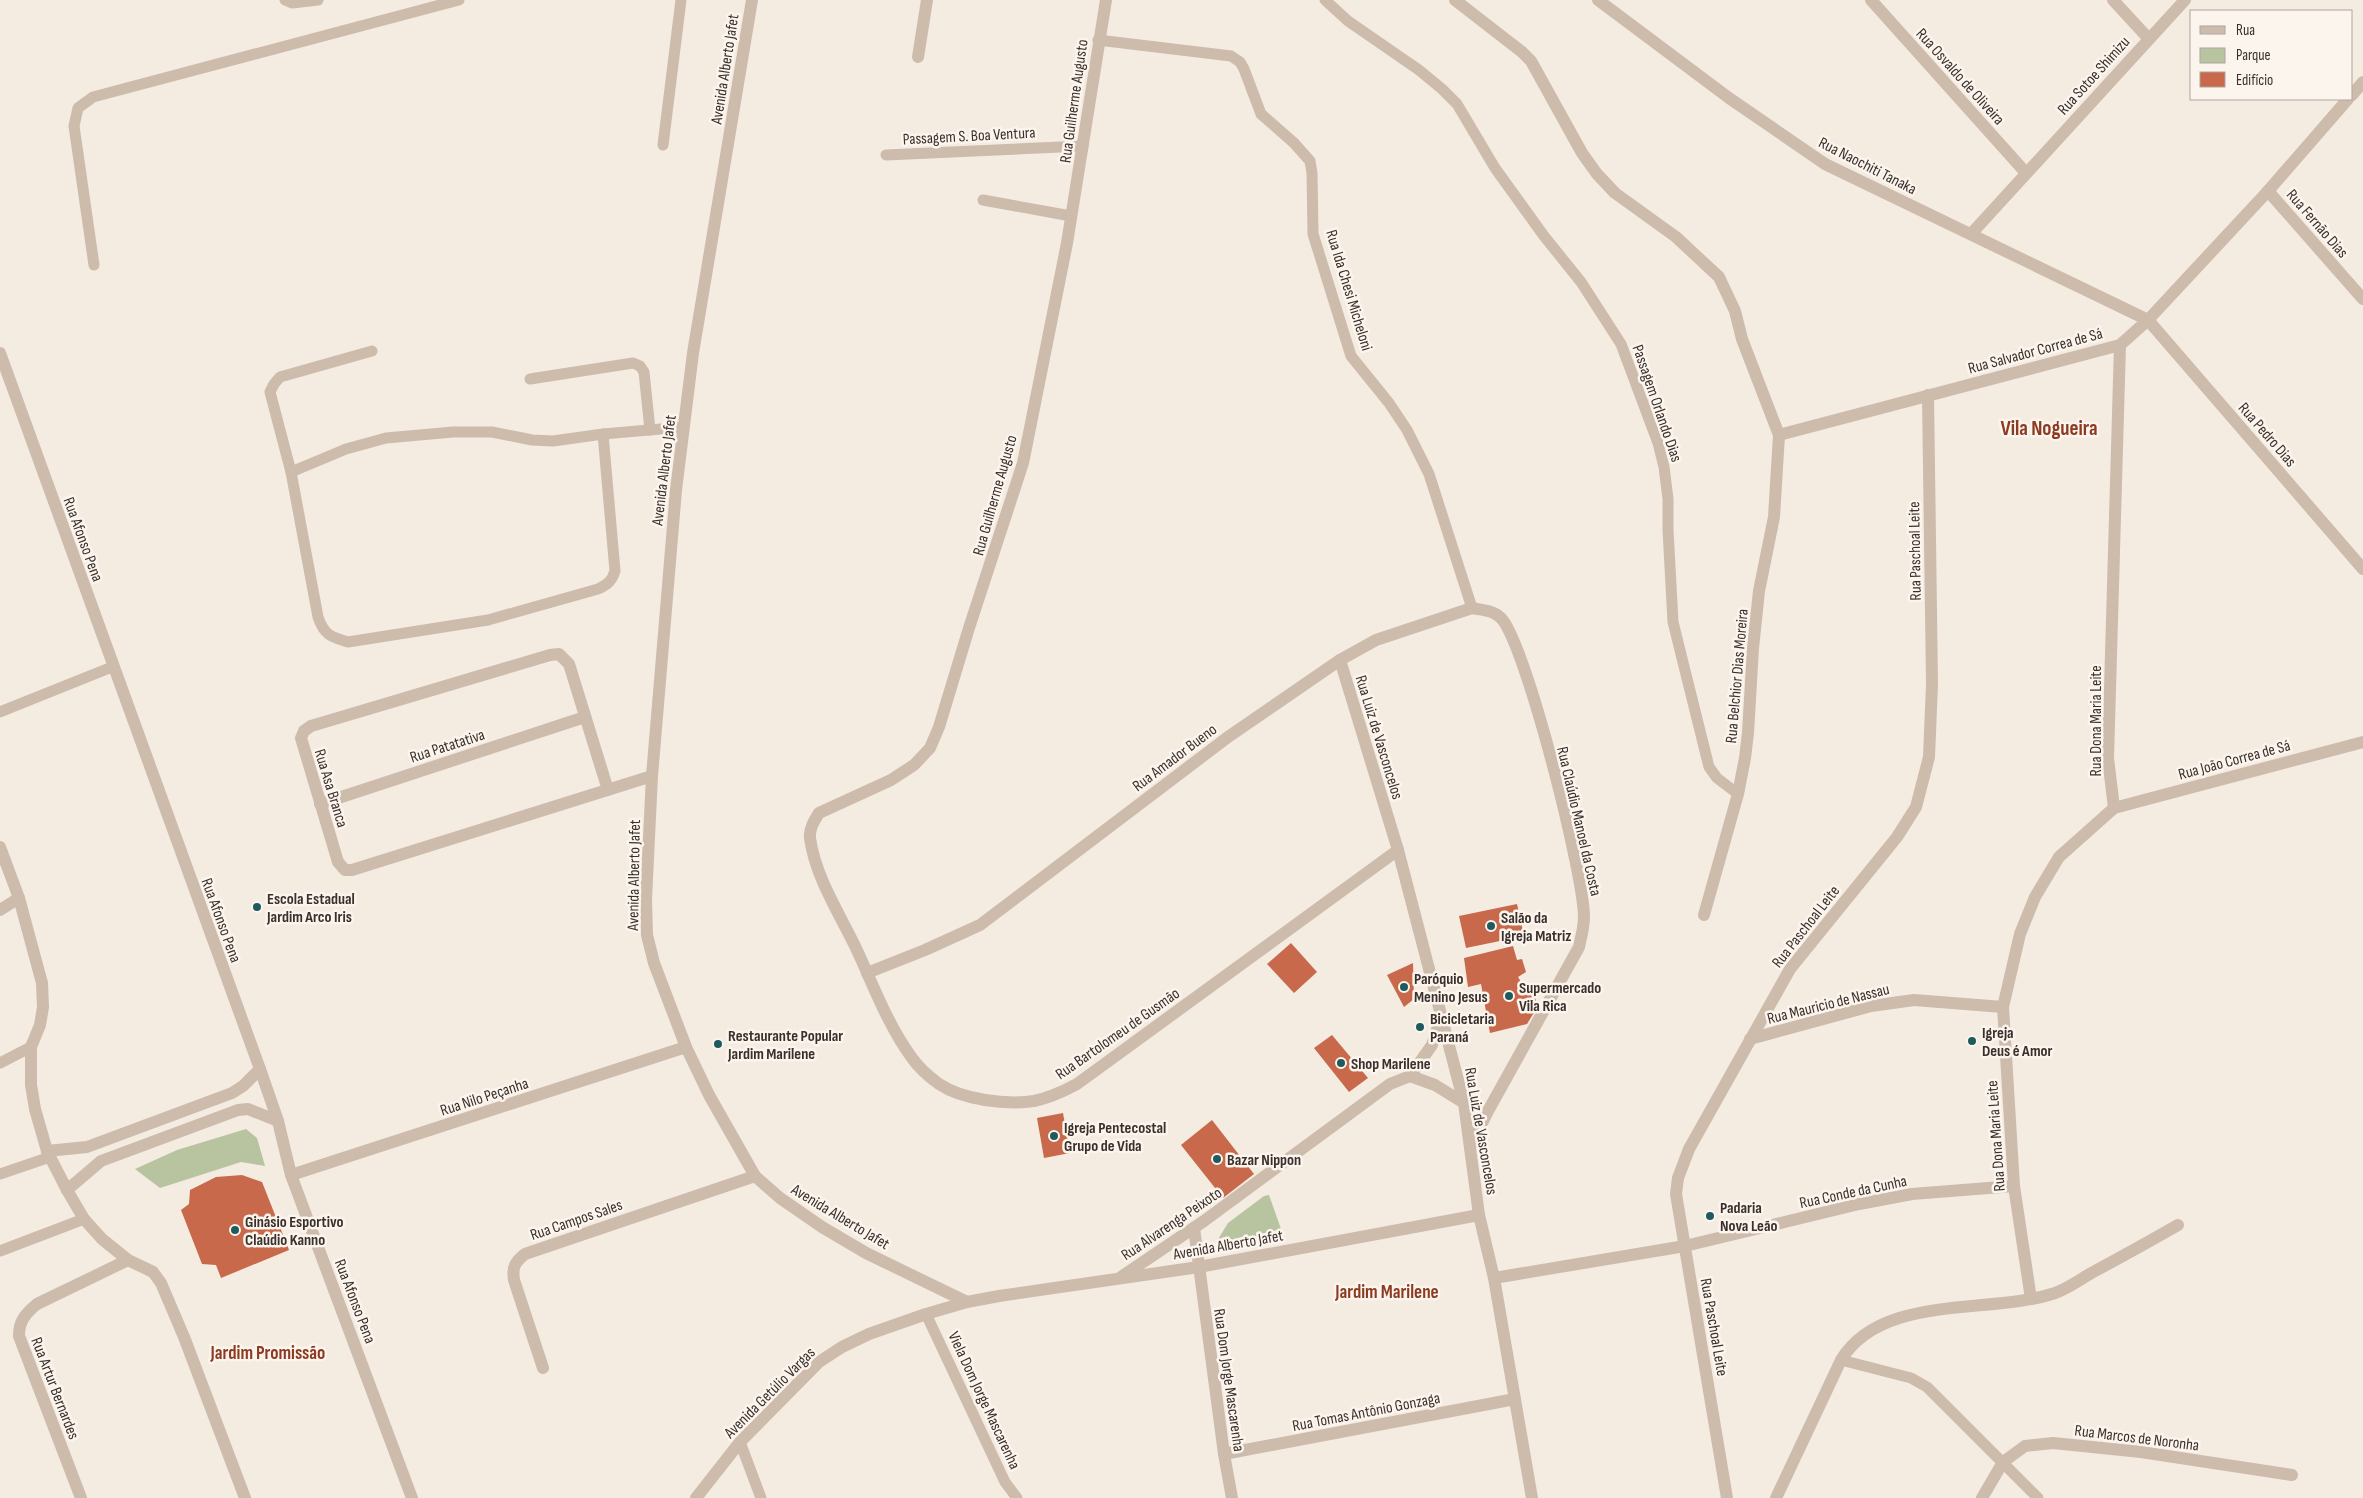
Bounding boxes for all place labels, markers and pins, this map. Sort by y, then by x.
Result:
place label: Escola Estadual Jardim Arco Iris [266,890,355,927]
marker: Escola Estadual Jardim Arco Iris [251,901,263,913]
place label: Salão da Igreja Matriz [1501,909,1571,946]
marker: Salão da Igreja Matriz [1485,920,1497,932]
place label: Paróquio Menino Jesus [1414,970,1488,1007]
place label: Supermercado Vila Rica [1519,979,1601,1016]
marker: Paróquio Menino Jesus [1398,981,1410,993]
marker: Supermercado Vila Rica [1503,990,1515,1002]
place label: Bicicletaria Paraná [1430,1010,1494,1047]
marker: Bicicletaria Paraná [1414,1021,1426,1033]
place label: Igreja Deus é Amor [1982,1024,2052,1061]
place label: Restaurante Popular Jardim Marilene [727,1027,843,1064]
marker: Igreja Deus é Amor [1966,1035,1978,1047]
marker: Restaurante Popular Jardim Marilene [712,1038,724,1050]
place label: Shop Marilene [1351,1055,1431,1074]
marker: Shop Marilene [1335,1057,1347,1069]
place label: Igreja Pentecostal Grupo de Vida [1064,1119,1166,1156]
marker: Igreja Pentecostal Grupo de Vida [1048,1130,1060,1142]
place label: Bazar Nippon [1227,1151,1301,1170]
marker: Bazar Nippon [1211,1153,1223,1165]
place label: Padaria Nova Leão [1720,1199,1777,1236]
marker: Padaria Nova Leão [1704,1210,1716,1222]
place label: Ginásio Esportivo Claúdio Kanno [245,1213,343,1250]
marker: Ginásio Esportivo Claúdio Kanno [229,1224,241,1236]

